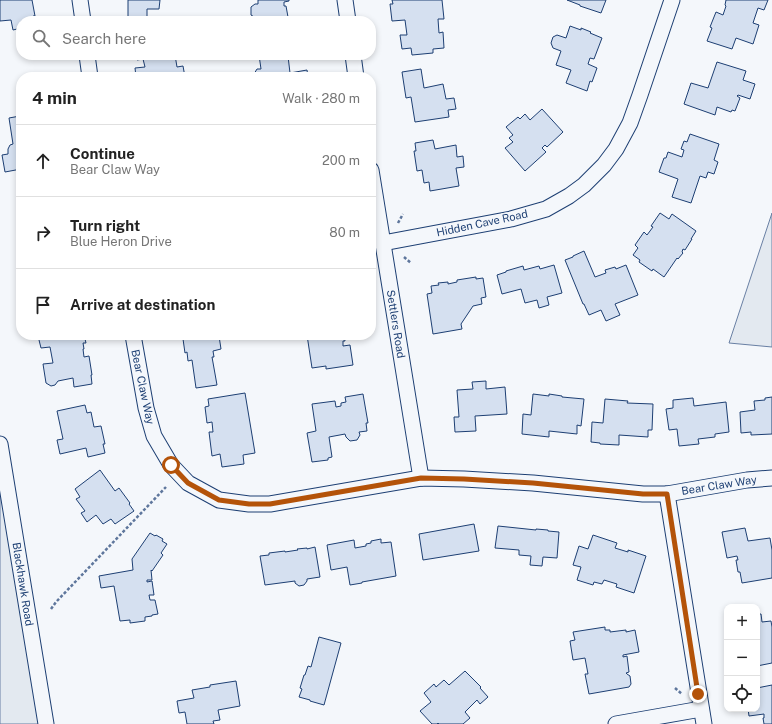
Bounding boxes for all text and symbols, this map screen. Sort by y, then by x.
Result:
search box [16,16,376,60]
icon: search [30,27,52,49]
text: Search here [62,30,146,47]
text: 4 min [32,88,77,108]
text: Walk · 280 m [282,91,360,106]
text: Continue [70,145,135,162]
icon: ahead [32,150,54,172]
text: 200 m [322,153,360,168]
text: Bear Claw Way [70,162,160,177]
street label: Hidden Cave Road [435,207,529,239]
text: Turn right [70,217,140,234]
icon: right [32,222,54,244]
text: 80 m [329,225,360,240]
text: Blue Heron Drive [70,234,172,249]
street label: Settlers Road [385,289,407,359]
icon: arrive [32,294,54,316]
text: Arrive at destination [70,296,215,313]
street label: Bear Claw Way [129,349,157,426]
route start [162,456,180,474]
street label: Bear Claw Way [680,473,758,497]
street label: Blackhawk Road [10,541,36,627]
map controls [724,604,760,712]
button: + [724,604,760,640]
button: − [724,640,760,676]
button: locate [724,676,760,712]
route end [689,685,707,703]

